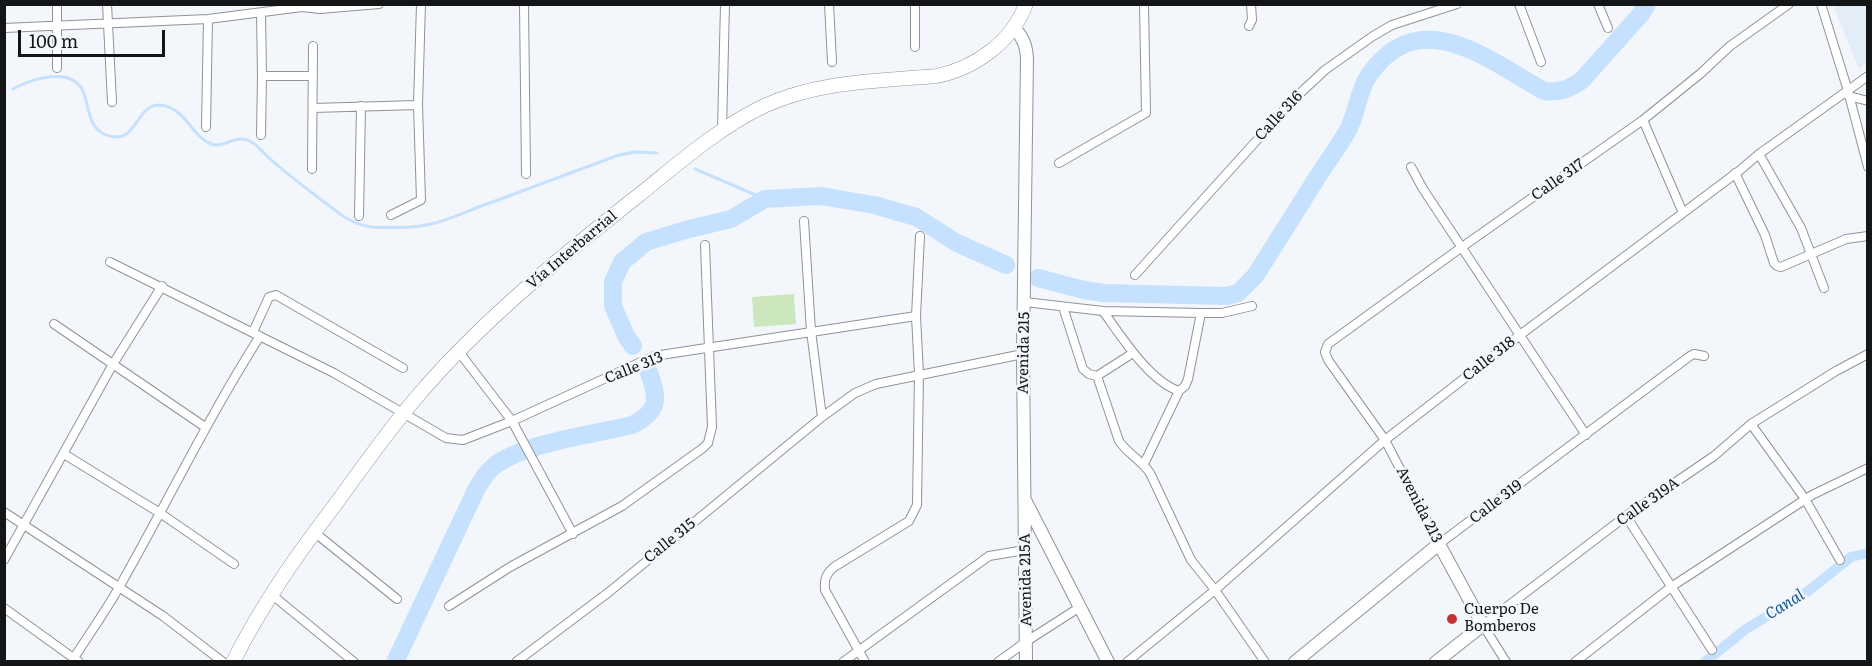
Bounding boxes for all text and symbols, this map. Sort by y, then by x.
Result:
scale bar [21,18,168,56]
text: 100 m [29,27,78,54]
street label: Calle 316 [1251,87,1307,145]
street label: Calle 317 [1528,155,1588,205]
street label: Vía Interbarrial [523,207,621,293]
street label: Avenida 215 [1014,312,1034,394]
street label: Calle 318 [1459,333,1519,385]
street label: Calle 313 [602,348,666,388]
street label: Avenida 213 [1392,464,1446,546]
street label: Calle 319A [1613,474,1683,530]
street label: Calle 319 [1466,476,1526,528]
street label: Calle 315 [641,515,699,567]
street label: Avenida 215A [1016,533,1036,627]
water label: Canal [1762,586,1808,624]
place label: Cuerpo De Bomberos [1464,601,1539,636]
marker: Cuerpo De Bomberos [1445,612,1459,626]

